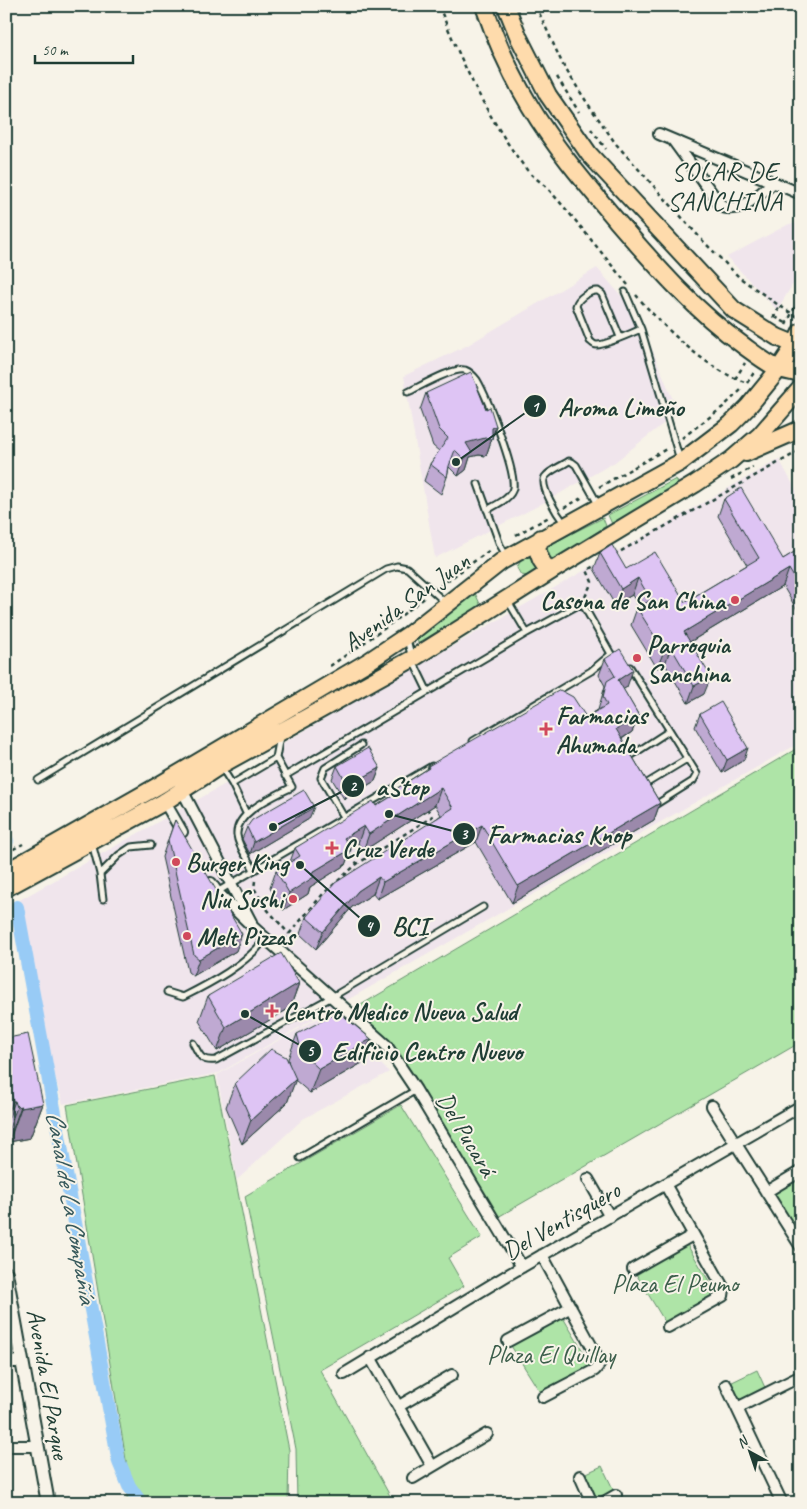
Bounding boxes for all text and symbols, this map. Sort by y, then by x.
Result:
scale bar [35,32,132,64]
text: 50 m [42,41,69,60]
district label: SOLAR DE SANCHINA [667,155,784,218]
callout: Aroma Limeño [523,386,694,427]
text: Aroma Limeño [558,391,685,424]
text: 1 [532,398,541,417]
street label: Avenida San Juan [337,545,477,659]
place label: Casona de San China [540,585,727,617]
marker: Casona de San China [729,594,741,606]
place label: Parroquia Sanchina [647,629,732,690]
marker: Parroquia Sanchina [631,652,643,664]
place label: Farmacias Ahumada [556,700,649,761]
marker: Farmacias Ahumada [540,723,552,735]
callout: aStop [341,765,438,806]
text: aStop [376,770,431,803]
text: 2 [350,777,358,796]
callout: Farmacias Knop [451,814,641,855]
text: Farmacias Knop [487,818,633,851]
text: 3 [461,825,469,844]
place label: Cruz Verde [342,833,435,865]
marker: Cruz Verde [326,842,338,854]
place label: Burger King [186,847,291,879]
marker: Burger King [170,856,182,868]
place label: Niu Sushi [200,884,286,916]
marker: Niu Sushi [287,893,299,905]
callout: BCI [357,906,438,947]
text: BCI [392,910,435,943]
text: 4 [366,917,375,936]
place label: Melt Pizzas [197,921,297,953]
marker: Melt Pizzas [181,930,193,942]
place label: Centro Medico Nueva Salud [283,996,522,1028]
marker: Centro Medico Nueva Salud [265,1004,279,1018]
callout: Edificio Centro Nuevo [297,1031,533,1072]
text: Edificio Centro Nuevo [332,1035,525,1068]
text: 5 [307,1042,315,1061]
street label: Del Pucará [429,1086,505,1184]
water label: Canal de La Compañía [38,1108,105,1308]
street label: Del Ventisquero [497,1174,627,1267]
park label: Plaza El Peumo [612,1268,741,1300]
street label: Avenida El Parque [19,1307,77,1463]
park label: Plaza El Quillay [487,1339,617,1371]
north arrow [724,1426,774,1476]
text: N [733,1432,753,1452]

